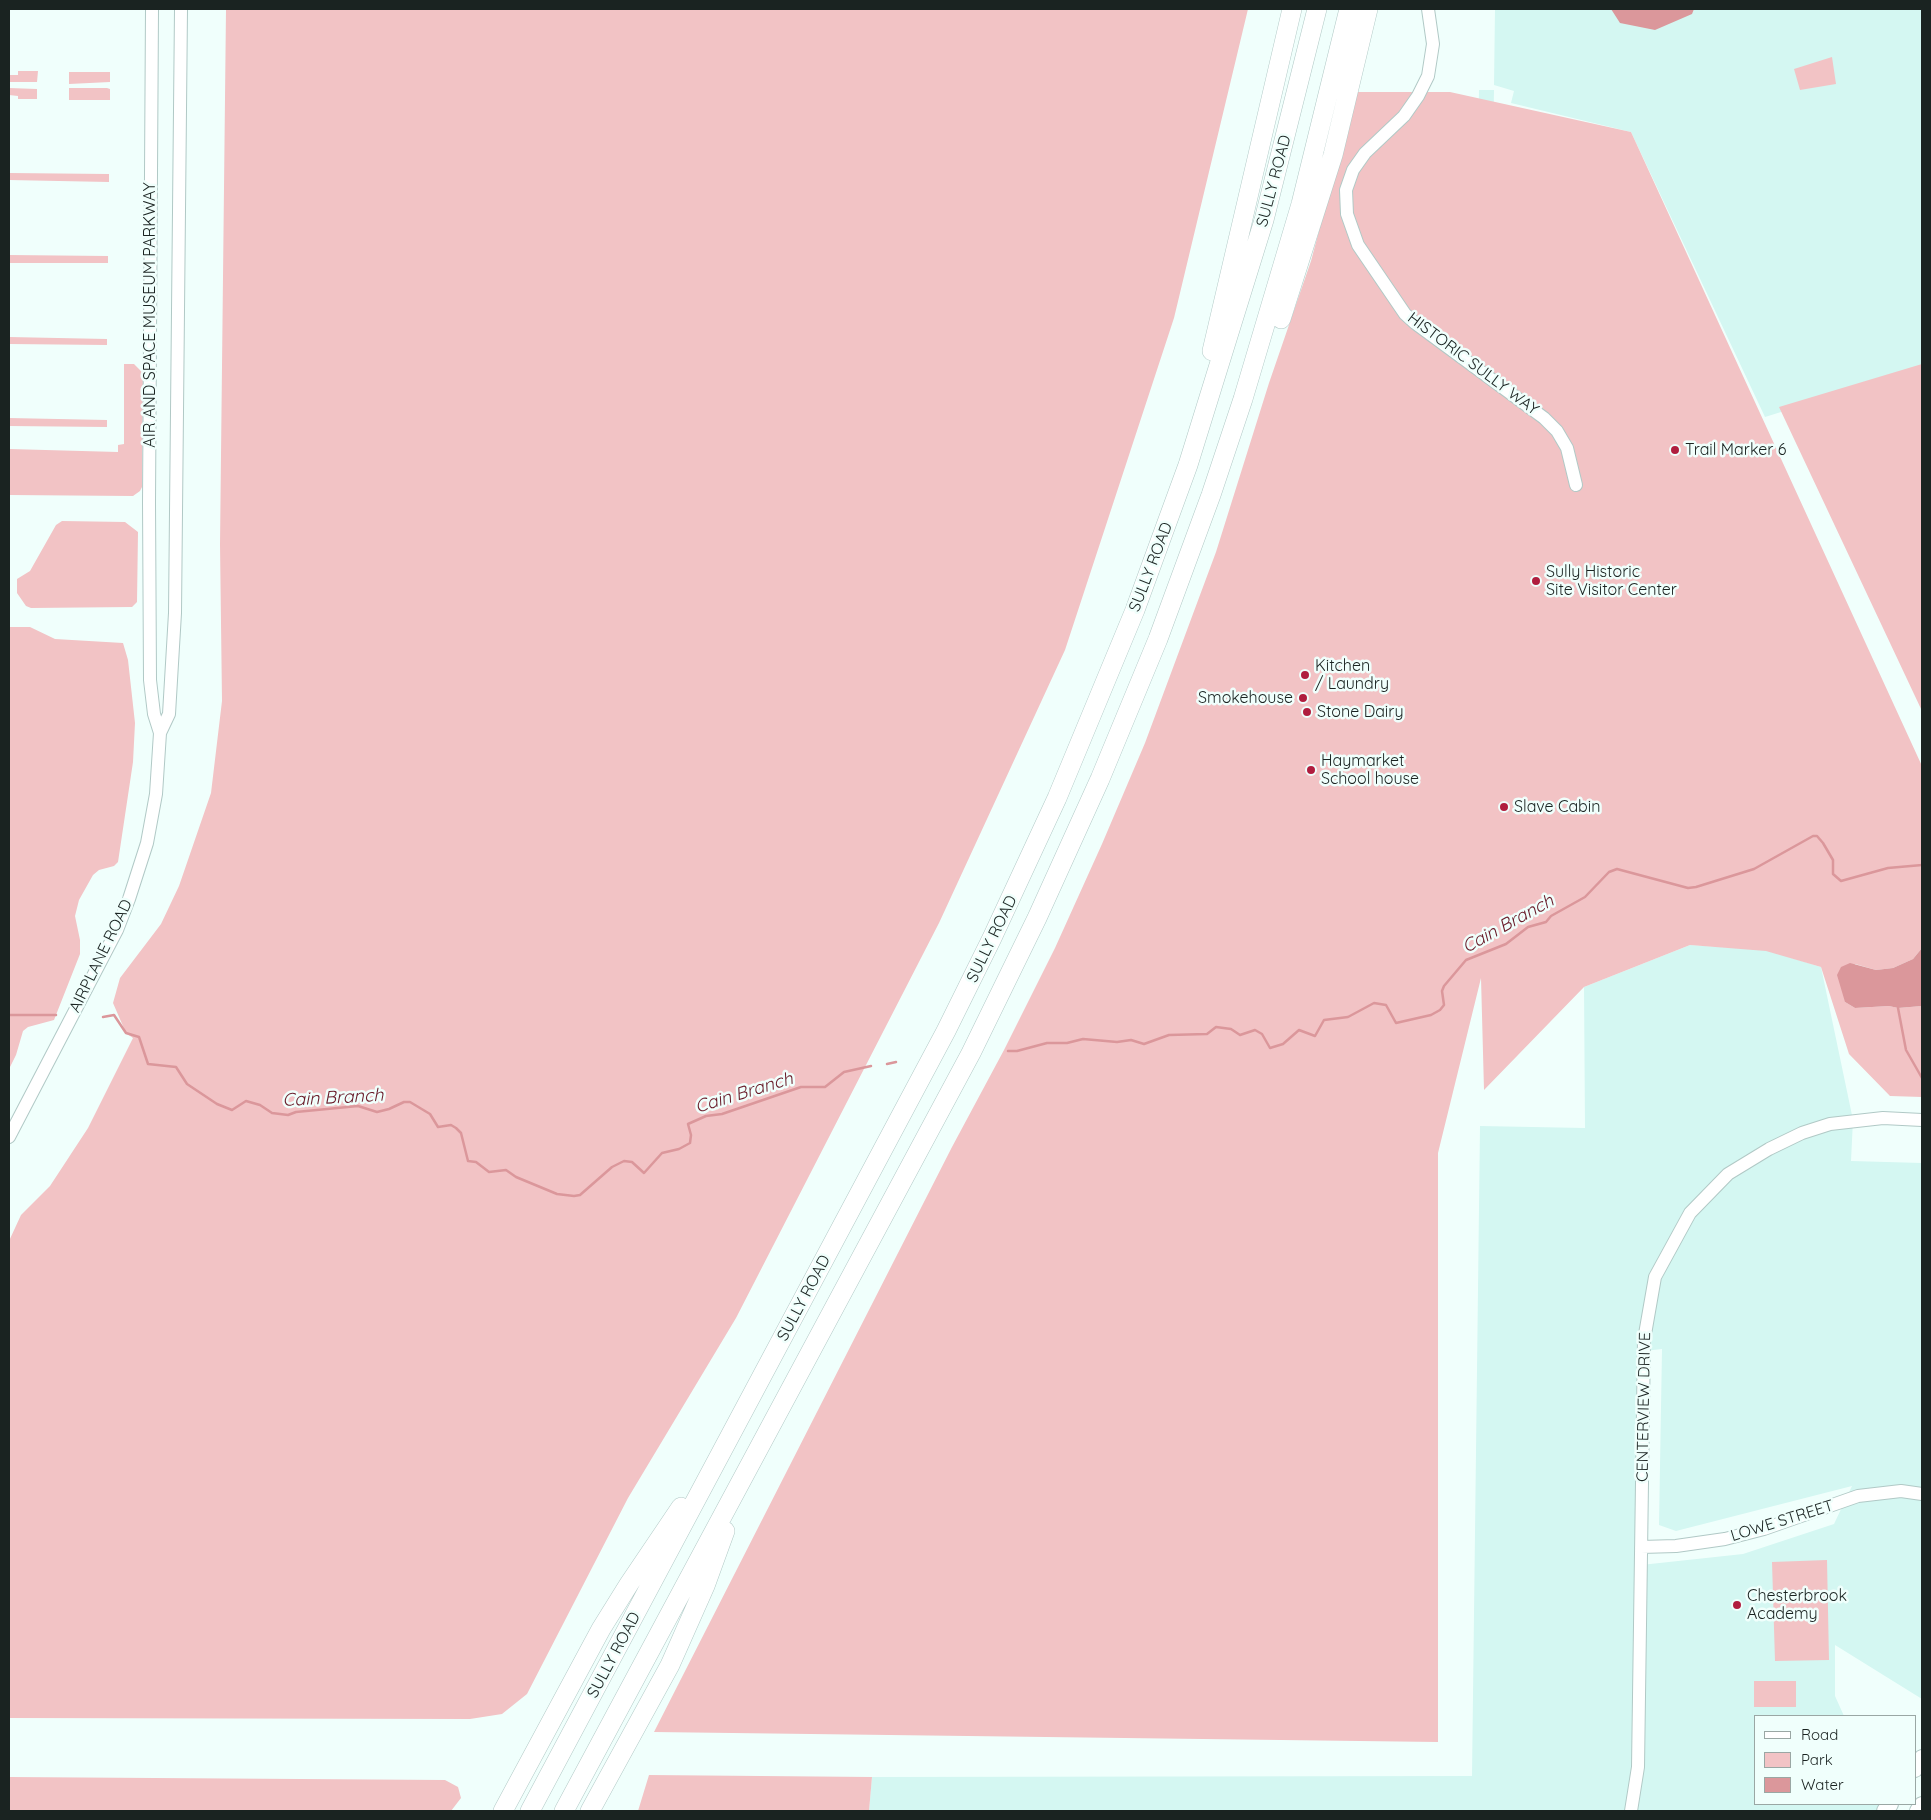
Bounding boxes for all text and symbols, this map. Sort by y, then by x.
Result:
street label: SULLY ROAD [1253,133,1295,229]
street label: AIR AND SPACE MUSEUM PARKWAY [140,182,160,448]
street label: HISTORIC SULLY WAY [1404,308,1542,420]
place label: Trail Marker 6 [1685,440,1786,460]
marker: Trail Marker 6 [1669,444,1681,456]
street label: SULLY ROAD [1125,520,1177,614]
place label: Sully Historic Site Visitor Center [1546,562,1677,600]
marker: Sully Historic Site Visitor Center [1530,575,1542,587]
place label: Kitchen / Laundry [1315,656,1389,694]
marker: Kitchen / Laundry [1299,669,1311,681]
place label: Smokehouse [1198,688,1293,708]
marker: Smokehouse [1297,692,1309,704]
place label: Stone Dairy [1317,702,1404,722]
marker: Stone Dairy [1301,706,1313,718]
place label: Haymarket School house [1321,751,1419,789]
marker: Haymarket School house [1305,764,1317,776]
place label: Slave Cabin [1514,797,1600,817]
marker: Slave Cabin [1498,801,1510,813]
water label: Cain Branch [1459,890,1557,958]
street label: SULLY ROAD [963,892,1021,986]
street label: AIRPLANE ROAD [65,896,137,1016]
water label: Cain Branch [692,1068,796,1118]
water label: Cain Branch [282,1085,384,1111]
street label: SULLY ROAD [773,1252,835,1344]
street label: CENTERVIEW DRIVE [1633,1332,1655,1482]
street label: LOWE STREET [1728,1496,1836,1546]
place label: Chesterbrook Academy [1747,1586,1847,1624]
marker: Chesterbrook Academy [1731,1599,1743,1611]
street label: SULLY ROAD [583,1609,645,1701]
legend [1754,1715,1916,1805]
text: Road [1801,1725,1838,1744]
text: Park [1801,1750,1833,1769]
text: Water [1801,1775,1844,1794]

